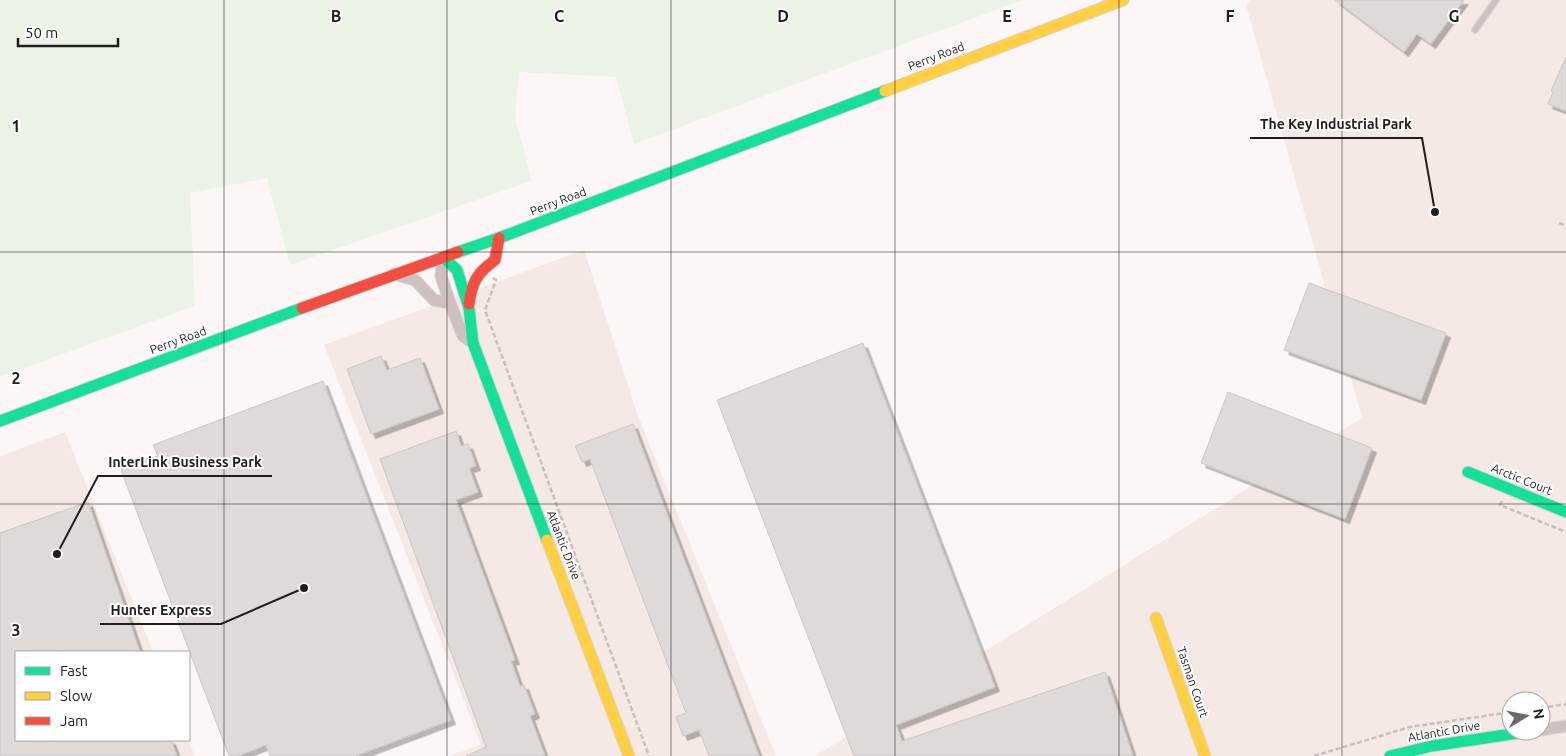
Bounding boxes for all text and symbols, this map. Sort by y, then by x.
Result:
text: B [331,7,341,25]
text: C [554,7,564,25]
text: D [777,7,789,25]
text: E [1002,7,1012,25]
text: F [1226,7,1235,25]
text: G [1448,7,1460,25]
scale bar [18,15,118,47]
text: 50 m [25,24,58,41]
street label: Perry Road [906,39,966,73]
callout: The Key Industrial Park [1250,109,1422,138]
text: The Key Industrial Park [1260,116,1412,132]
text: 1 [11,117,21,135]
street label: Perry Road [528,184,588,218]
street label: Perry Road [148,324,208,356]
text: 2 [11,369,21,387]
callout: InterLink Business Park [98,447,272,476]
text: InterLink Business Park [108,454,262,470]
street label: Arctic Court [1490,461,1555,497]
street label: Atlantic Drive [545,509,583,581]
callout: Hunter Express [100,595,221,624]
text: Hunter Express [111,602,212,618]
text: 3 [11,621,21,639]
street label: Tasman Court [1175,645,1211,719]
legend [15,651,190,741]
text: Fast [60,662,88,679]
text: Slow [60,687,93,704]
north arrow [1501,691,1551,741]
text: N [1530,707,1548,720]
text: Jam [60,712,88,729]
street label: Atlantic Drive [1407,718,1481,744]

